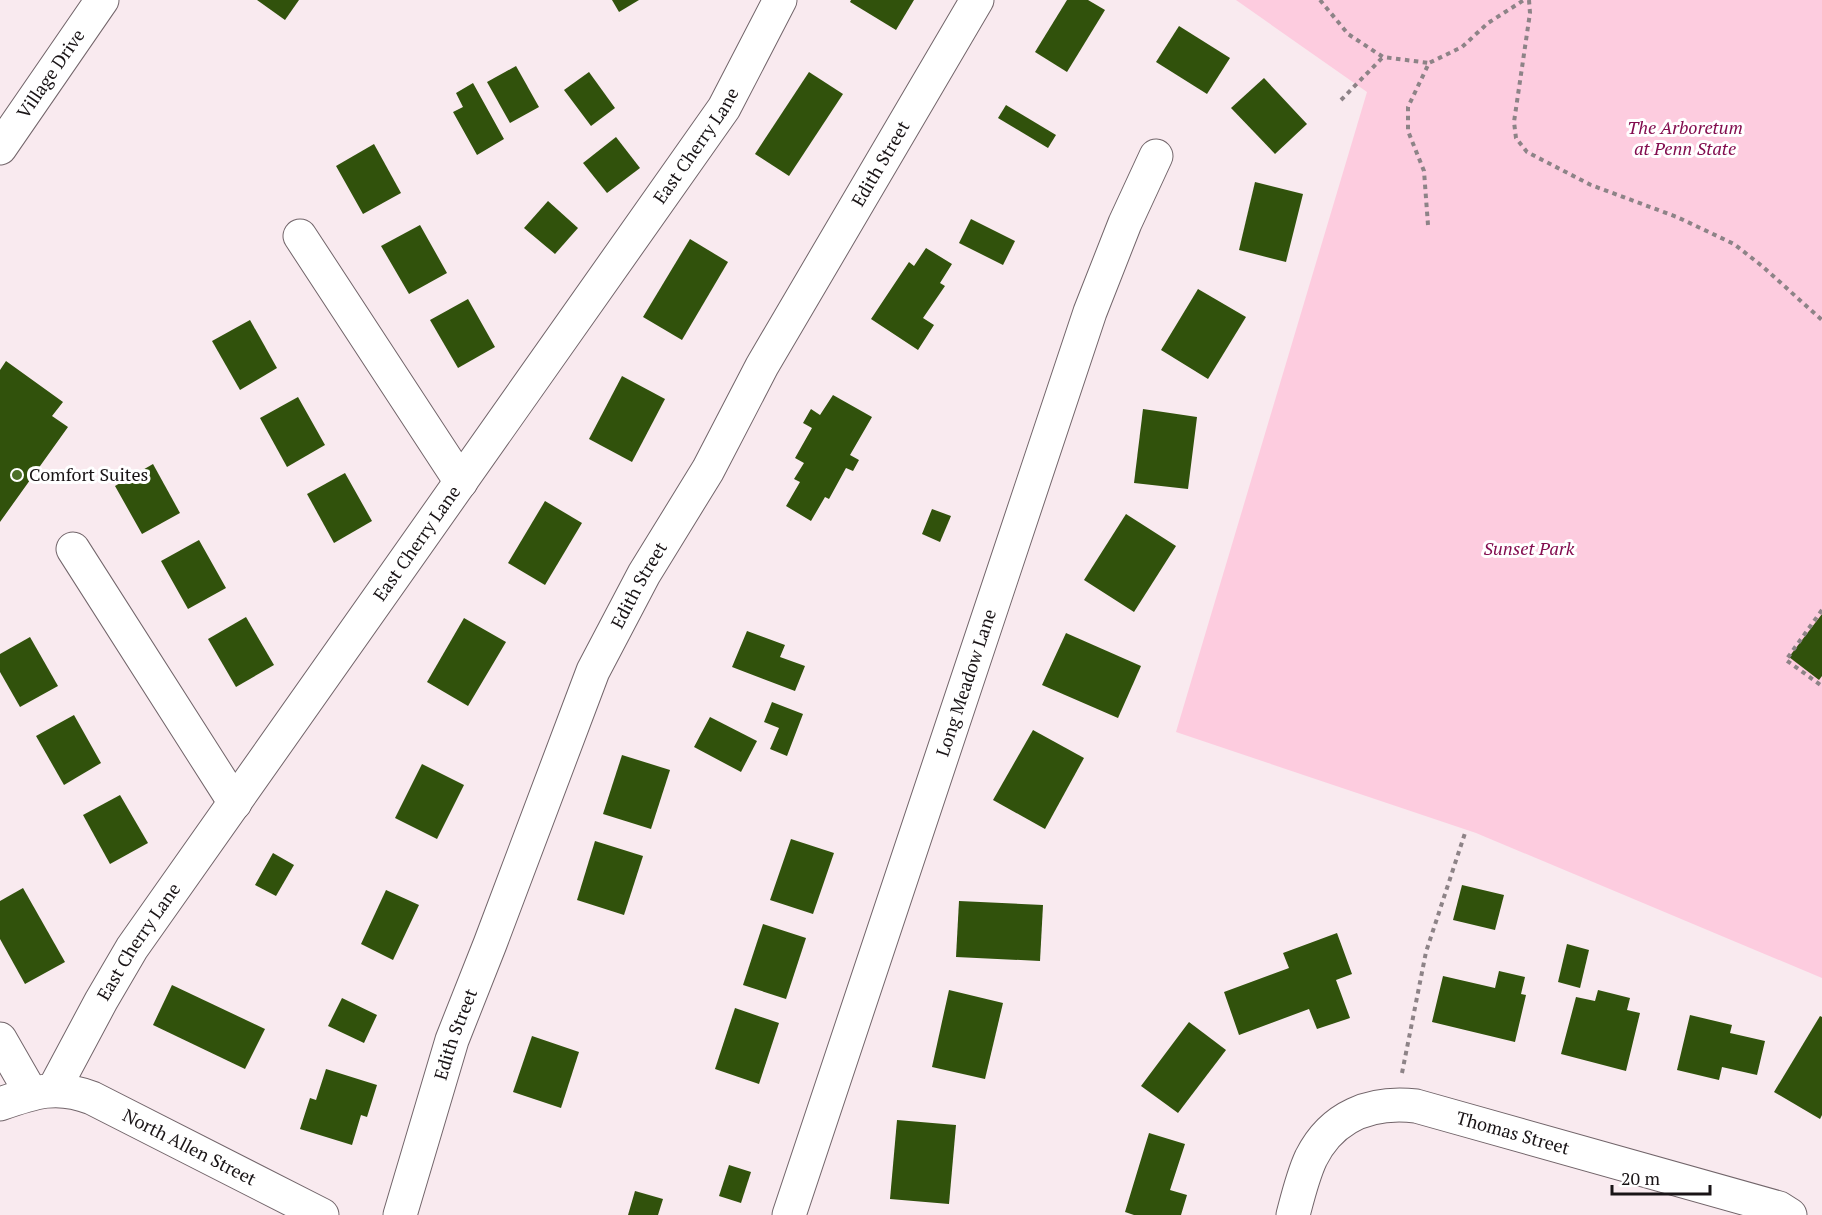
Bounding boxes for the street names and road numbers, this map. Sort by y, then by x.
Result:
street label: Village Drive [11,24,90,123]
street label: East Cherry Lane [647,83,744,208]
street label: Edith Street [845,116,915,211]
street label: East Cherry Lane [367,480,465,605]
street label: Edith Street [605,537,672,632]
street label: Long Meadow Lane [930,606,1001,759]
street label: East Cherry Lane [91,878,185,1005]
street label: Edith Street [428,984,482,1083]
street label: North Allen Street [119,1103,261,1191]
street label: Thomas Street [1454,1105,1573,1160]

